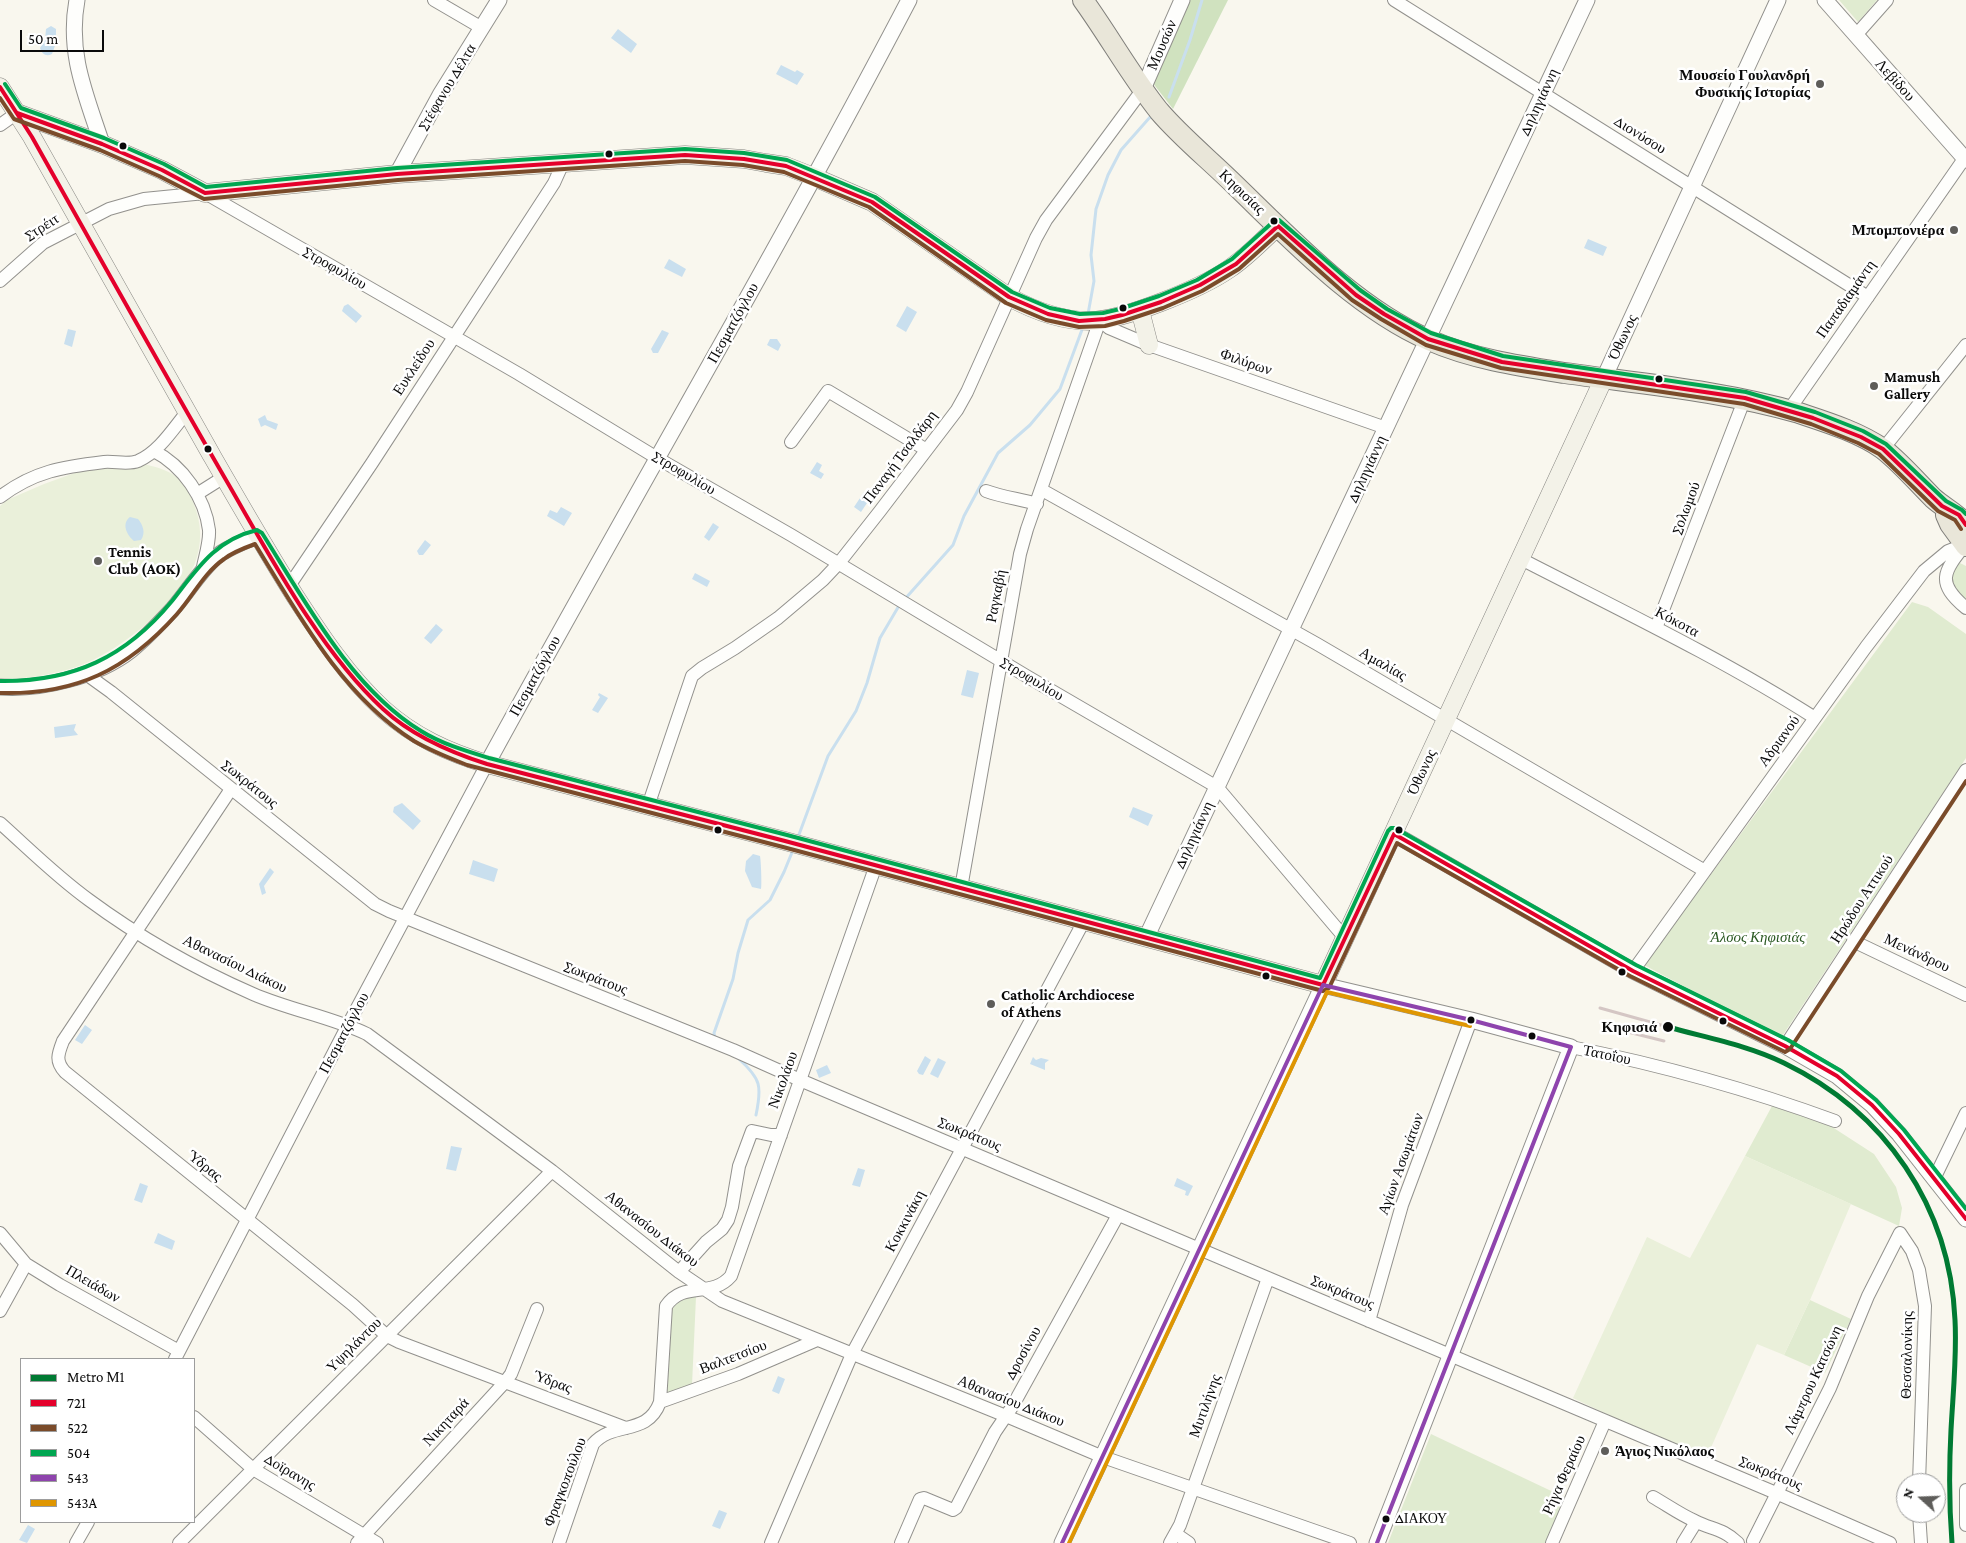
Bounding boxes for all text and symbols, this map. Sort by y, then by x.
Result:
street label: Μουσών [1143,17,1181,73]
scale bar [22,20,106,52]
text: 50 m [28,31,58,47]
street label: Στέφανου Δέλτα [414,41,480,133]
street label: Λεβίδου [1871,55,1919,105]
street label: Δηληγιάννη [1516,65,1562,139]
place label: Μουσείο Γουλανδρή Φυσικής Ιστορίας [1679,66,1810,101]
marker: Μουσείο Γουλανδρή Φυσικής Ιστορίας [1814,78,1826,90]
street label: Διονύσου [1611,112,1669,158]
unlabelled marker [118,141,128,151]
unlabelled marker [604,149,614,159]
street label: Κηφισίας [1215,166,1269,218]
street label: Στρέιτ [21,210,63,244]
unlabelled marker [1269,216,1279,226]
place label: Μπομπονιέρα [1852,221,1944,239]
marker: Μπομπονιέρα [1948,224,1960,236]
street label: Στροφυλίου [300,243,370,293]
street label: Παπαδιαμάντη [1812,256,1880,342]
street label: Πεσματζόγλου [704,280,762,366]
unlabelled marker [1118,303,1128,313]
street label: Όθωνος [1605,311,1641,363]
street label: Ευκλείδου [389,335,439,399]
street label: Φιλύρων [1218,345,1274,379]
place label: Mamush Gallery [1884,368,1940,403]
unlabelled marker [1654,374,1664,384]
marker: Mamush Gallery [1868,380,1880,392]
street label: Παναγή Τσαλδάρη [859,407,941,507]
street label: Δηληγιάννη [1344,432,1390,506]
unlabelled marker [203,444,213,454]
street label: Στροφυλίου [649,447,719,499]
street label: Σολωμού [1668,479,1704,537]
place label: Tennis Club (AOK) [108,543,181,578]
marker: Tennis Club (AOK) [92,555,104,567]
street label: Ραγκαβή [982,568,1010,624]
street label: Κόκοτα [1652,603,1702,641]
street label: Πεσματζόγλου [506,633,564,719]
street label: Αμαλίας [1356,643,1410,685]
street label: Στροφυλίου [997,653,1067,705]
street label: Αδριανού [1754,712,1804,770]
street label: Όθωνος [1404,746,1440,798]
street label: Σωκράτους [218,756,282,812]
street label: Δηληγιάννη [1171,798,1217,872]
unlabelled marker [713,825,723,835]
unlabelled marker [1394,825,1404,835]
street label: Ηρώδου Αττικού [1827,851,1897,947]
park label: Άλσος Κηφισιάς [1711,928,1805,946]
street label: Μενάνδρου [1881,930,1953,976]
street label: Αθανασίου Διάκου [180,931,290,997]
street label: Σωκράτους [562,957,630,999]
unlabelled marker [1617,967,1627,977]
unlabelled marker [1261,971,1271,981]
place label: Catholic Archdiocese of Athens [1001,986,1134,1021]
street label: Πεσματζόγλου [315,989,373,1077]
marker: Catholic Archdiocese of Athens [985,998,997,1010]
unlabelled marker [1466,1015,1476,1025]
unlabelled marker [1718,1016,1728,1026]
place label: Κηφισιά [1602,1018,1657,1036]
marker: Κηφισιά [1661,1020,1675,1034]
unlabelled marker [1527,1031,1537,1041]
street label: Τατοΐου [1581,1041,1633,1069]
street label: Νικολάου [764,1049,802,1111]
street label: Αγίων Ασωμάτων [1374,1111,1428,1217]
street label: Σωκράτους [936,1113,1004,1155]
street label: Ύδρας [184,1147,226,1185]
street label: Αθανασίου Διάκου [602,1187,702,1271]
street label: Κοκκινάκη [881,1187,929,1255]
street label: Πλειάδων [63,1261,123,1307]
street label: Σωκράτους [1309,1271,1377,1313]
street label: Θεσσαλονίκης [1897,1311,1917,1399]
street label: Υψηλάντου [323,1314,385,1376]
street label: Δροσίνου [1001,1323,1045,1383]
street label: Λάμπρου Κατσώνη [1780,1323,1846,1437]
street label: Βαλτετσίου [697,1336,769,1378]
legend [20,1358,195,1523]
street label: Ύδρας [531,1367,575,1397]
text: Metro Μ1 [67,1369,125,1385]
street label: Αθανασίου Διάκου [955,1371,1067,1431]
street label: Μυτιλήνης [1185,1372,1225,1440]
street label: Νικηταρά [419,1394,473,1450]
text: 721 [67,1395,86,1411]
text: 522 [67,1420,88,1436]
street label: Ρήγα Φεραίου [1538,1432,1590,1518]
street label: Φραγκοπούλου [540,1435,590,1529]
place label: Άγιος Νικόλαος [1615,1442,1714,1460]
text: 504 [67,1445,90,1461]
marker: Άγιος Νικόλαος [1599,1445,1611,1457]
street label: Δοϊρανης [261,1450,319,1494]
street label: Σωκράτους [1737,1452,1805,1494]
text: 543 [67,1470,89,1486]
north arrow [1896,1473,1946,1523]
text: N [1899,1486,1917,1500]
text: 543A [67,1495,97,1511]
place label: ΔΙΑΚΟΥ [1395,1511,1447,1527]
marker: ΔΙΑΚΟΥ [1381,1514,1391,1524]

